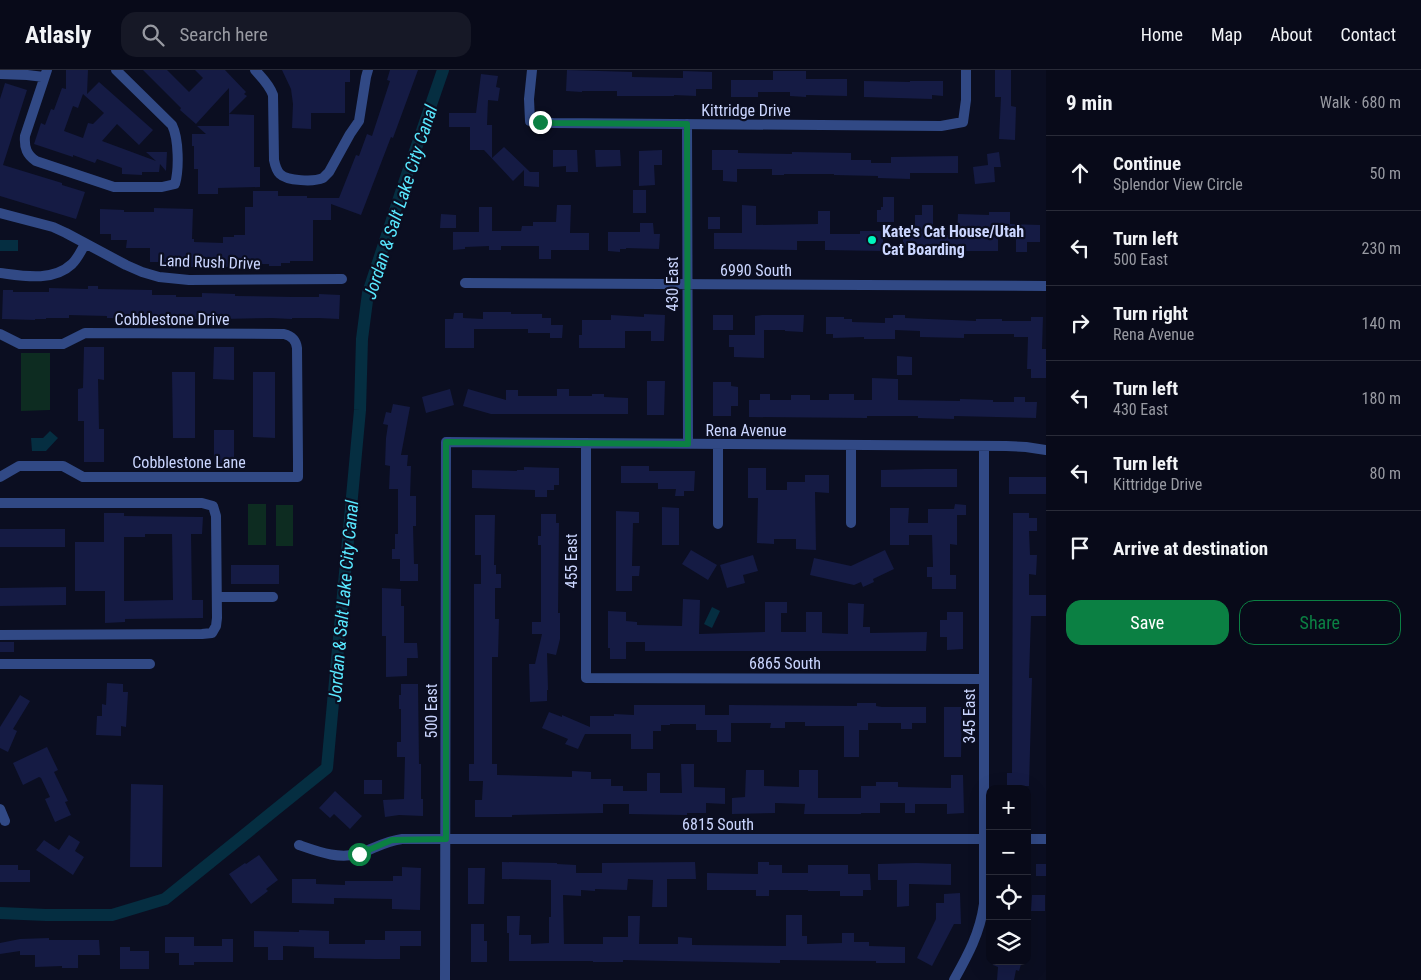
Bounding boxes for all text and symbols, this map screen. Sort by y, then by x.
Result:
search box [121,12,471,57]
text: Atlasly [25,21,91,49]
icon: search [139,21,167,49]
text: Search here [179,23,268,46]
text: Home [1141,24,1183,45]
text: Map [1211,24,1242,45]
text: About [1270,24,1312,45]
text: Contact [1340,24,1396,45]
text: 9 min [1066,91,1113,115]
text: Walk · 680 m [1320,93,1401,112]
street label: Kittridge Drive [701,101,791,120]
water label: Jordan & Salt Lake City Canal [359,102,442,301]
route end [529,111,552,134]
text: Continue [1113,152,1181,175]
icon: ahead [1066,159,1094,187]
text: 50 m [1369,164,1401,183]
text: Splendor View Circle [1113,175,1243,194]
place label: Kate's Cat House/Utah Cat Boarding [882,222,1024,259]
text: Turn left [1113,227,1178,250]
marker: Kate's Cat House/Utah Cat Boarding [866,234,878,246]
icon: left [1066,234,1094,262]
text: 230 m [1362,239,1401,258]
text: 500 East [1113,250,1168,269]
street label: Land Rush Drive [159,251,261,273]
street label: 430 East [663,256,682,312]
street label: 6990 South [720,261,792,280]
text: Turn right [1113,302,1188,325]
icon: right [1066,309,1094,337]
street label: Cobblestone Drive [115,310,229,329]
text: 140 m [1362,314,1401,333]
text: Rena Avenue [1113,325,1194,344]
text: Turn left [1113,377,1178,400]
icon: left [1066,384,1094,412]
text: 180 m [1362,389,1401,408]
text: 430 East [1113,400,1168,419]
street label: Rena Avenue [705,421,787,440]
text: Turn left [1113,452,1178,475]
street label: Cobblestone Lane [132,453,246,472]
icon: left [1066,459,1094,487]
text: 80 m [1369,464,1401,483]
text: Kittridge Drive [1113,475,1202,494]
water label: Jordan & Salt Lake City Canal [324,498,362,703]
street label: 455 East [562,533,581,589]
icon: arrive [1066,534,1094,562]
text: Arrive at destination [1113,537,1268,560]
button: Save [1066,600,1229,645]
button: Share [1239,600,1401,645]
street label: 6865 South [749,654,821,673]
street label: 500 East [422,683,441,739]
street label: 345 East [960,688,979,744]
map controls [986,785,1031,965]
button: + [986,785,1031,830]
street label: 6815 South [682,815,754,834]
button: − [986,830,1031,875]
route start [348,843,371,866]
button: locate [986,875,1031,920]
button: layers [986,920,1031,965]

